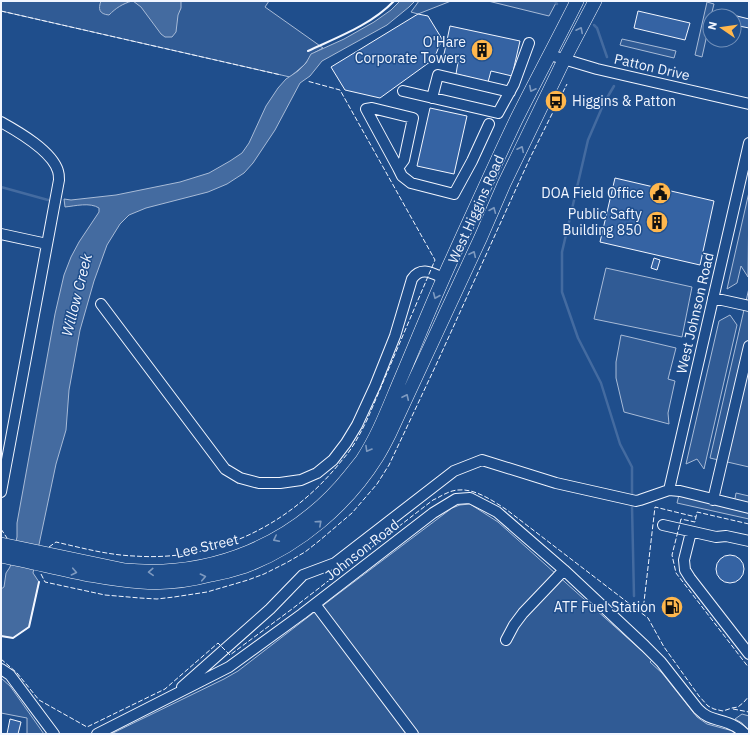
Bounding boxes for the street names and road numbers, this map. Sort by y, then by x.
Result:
street label: Patton Drive [612,50,692,85]
street label: West Higgins Road [444,152,508,266]
street label: West Johnson Road [672,251,718,375]
street label: Johnson Road [321,516,403,584]
street label: Lee Street [174,530,240,562]

